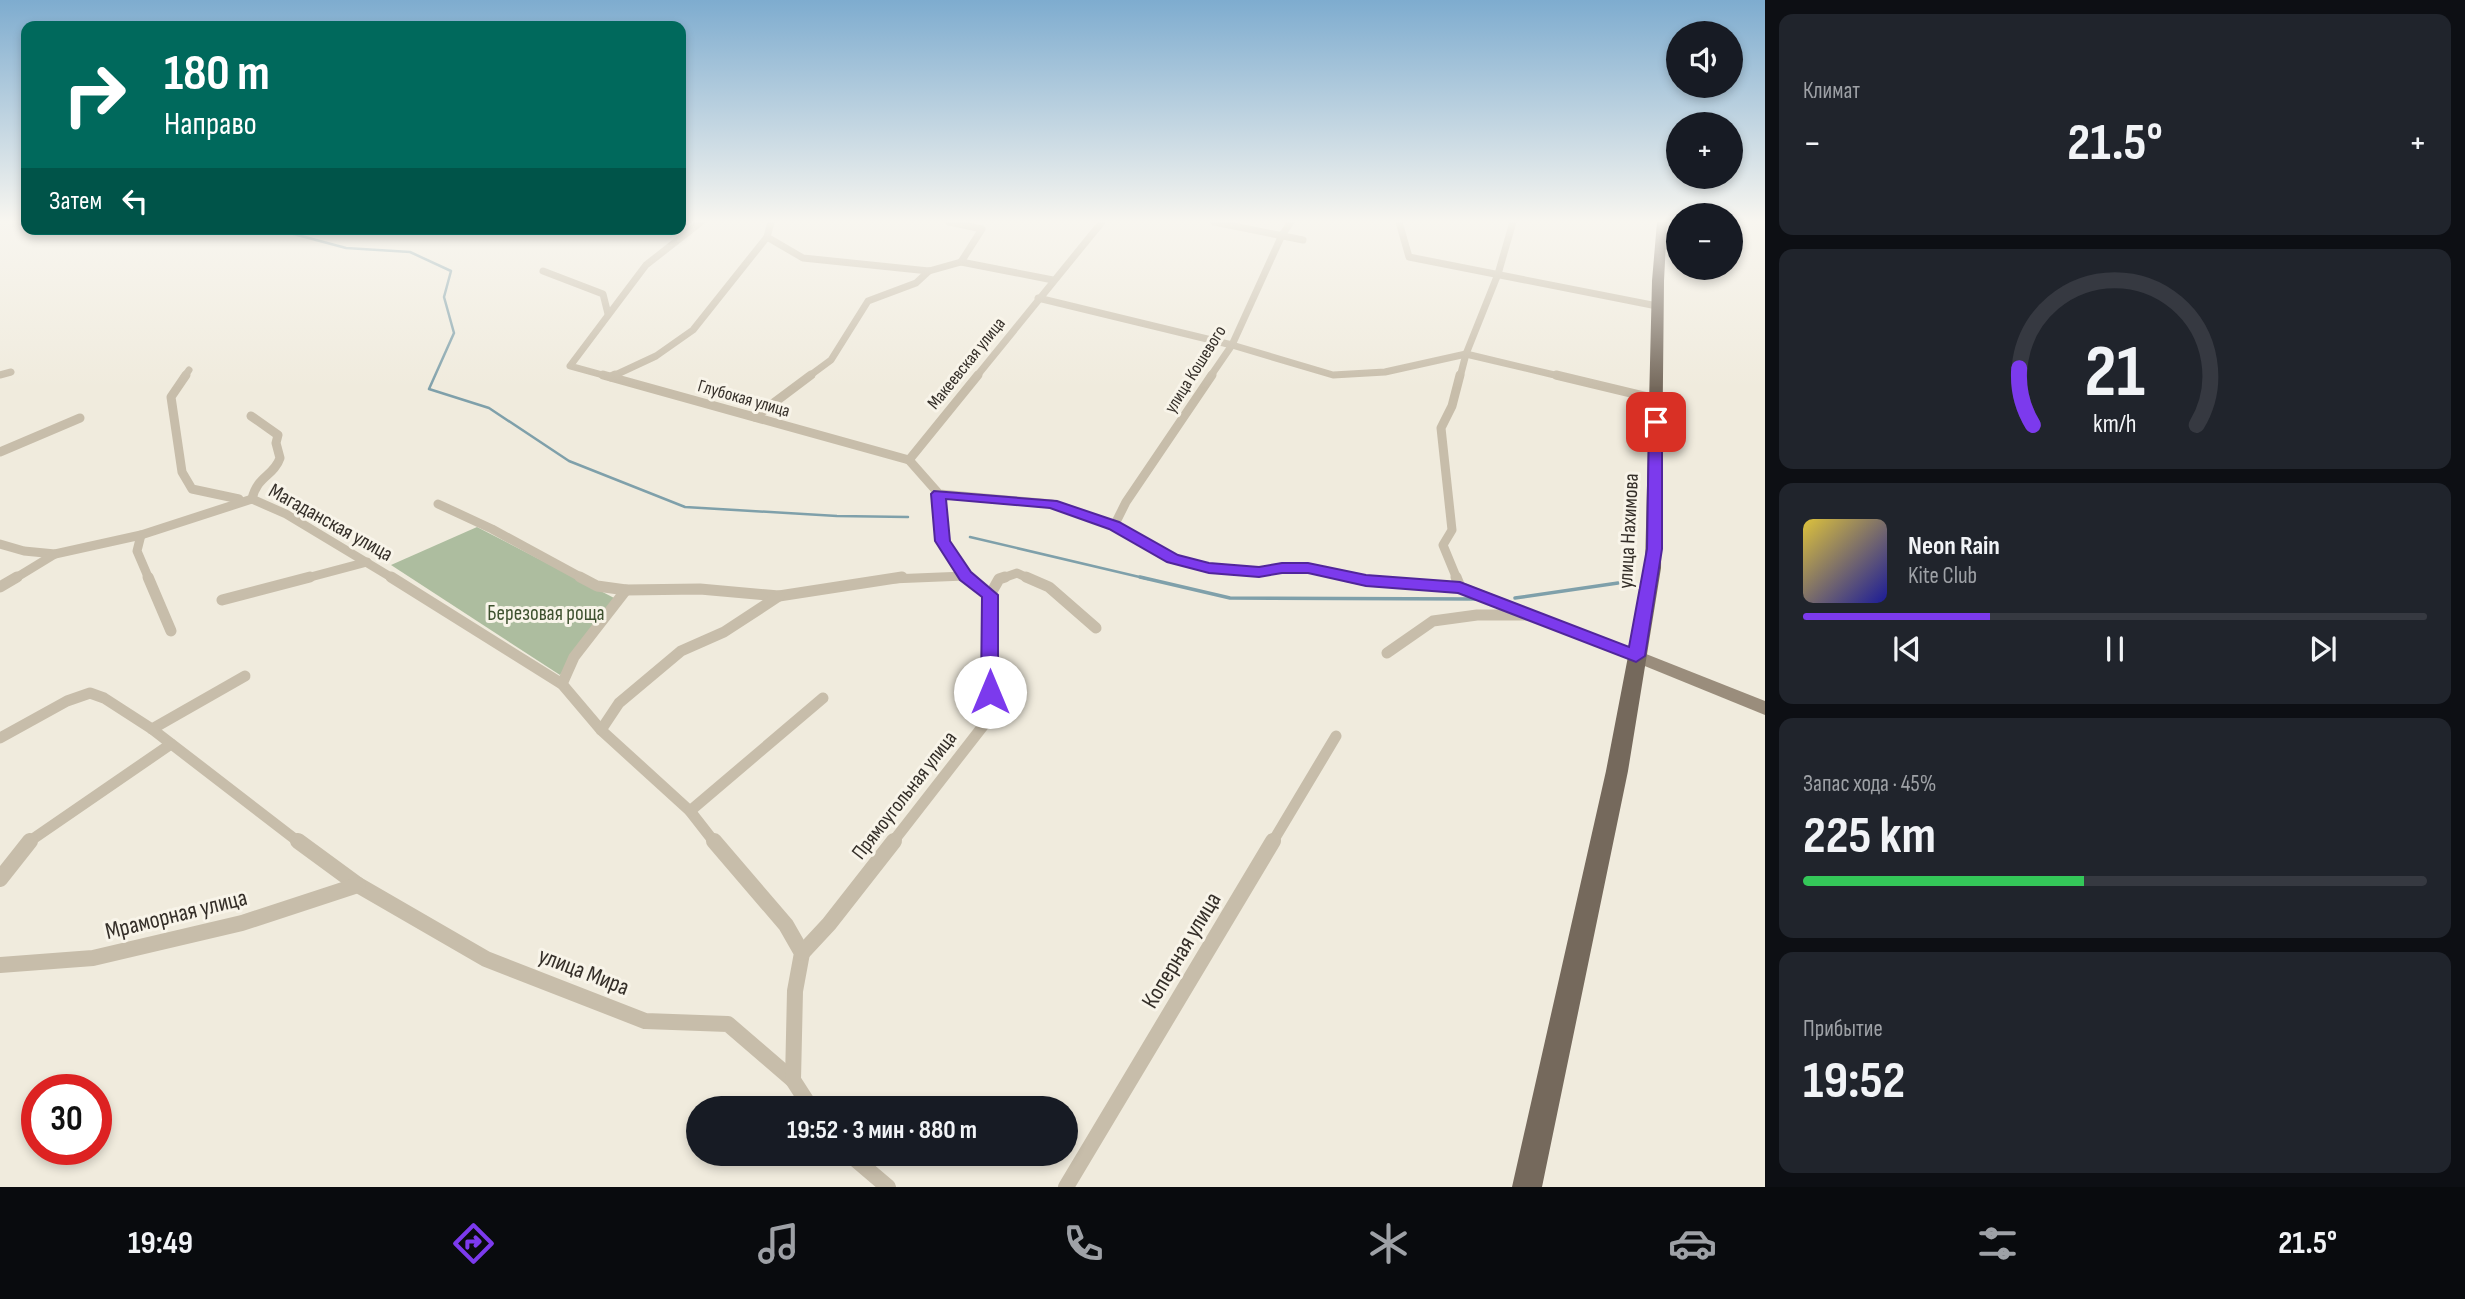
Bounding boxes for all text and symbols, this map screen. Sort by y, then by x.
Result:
map controls [1666,21,1743,280]
button: sound [1666,21,1743,98]
text: 180 m [164,45,270,104]
icon: right [49,49,140,140]
text: Климат [1803,77,1860,105]
text: Направо [164,105,257,144]
button: + [1666,112,1743,189]
text: 21.5° [2067,112,2163,175]
text: − [1803,121,1822,166]
text: + [2408,121,2427,166]
icon: left [116,182,154,220]
text: Затем [49,186,102,217]
button: − [1666,203,1743,280]
street label: Макеевская улица [923,313,1010,413]
street label: улица Кошевого [1160,322,1231,417]
text: 21 [2085,329,2145,417]
street label: Глубокая улица [695,375,792,422]
pin [1626,392,1686,452]
icon: arrive [1637,403,1675,441]
text: km/h [2093,409,2137,440]
street label: улица Нахимова [1613,473,1644,589]
street label: Магаданская улица [264,478,397,567]
text: Neon Rain [1908,531,2000,562]
text: Kite Club [1908,562,1977,590]
park label: Березовая роща [487,601,605,626]
icon: previous [1888,630,1926,668]
icon: pause [2096,630,2134,668]
icon: next [2304,630,2342,668]
position arrow [953,655,1027,729]
street label: Прямоугольная улица [847,726,962,864]
text: Запас хода · 45% [1803,770,1936,798]
text: 225 km [1803,805,1936,868]
street label: Мраморная улица [102,883,250,946]
street label: Коперная улица [1135,887,1227,1014]
street label: улица Мира [534,941,633,1002]
text: Прибытие [1803,1015,1883,1043]
text: 19:52 [1803,1050,1905,1113]
speed limit sign: 30 [21,1074,112,1165]
text: 19:52 · 3 мин · 880 m [787,1115,977,1146]
icon: directions [449,1219,498,1268]
icon: music [754,1219,803,1268]
icon: phone [1059,1219,1108,1268]
icon: climate [1364,1219,1413,1268]
icon: car [1668,1219,1717,1268]
icon: filters [1973,1219,2022,1268]
text: 19:49 [128,1224,193,1263]
text: 21.5° [2278,1224,2337,1263]

